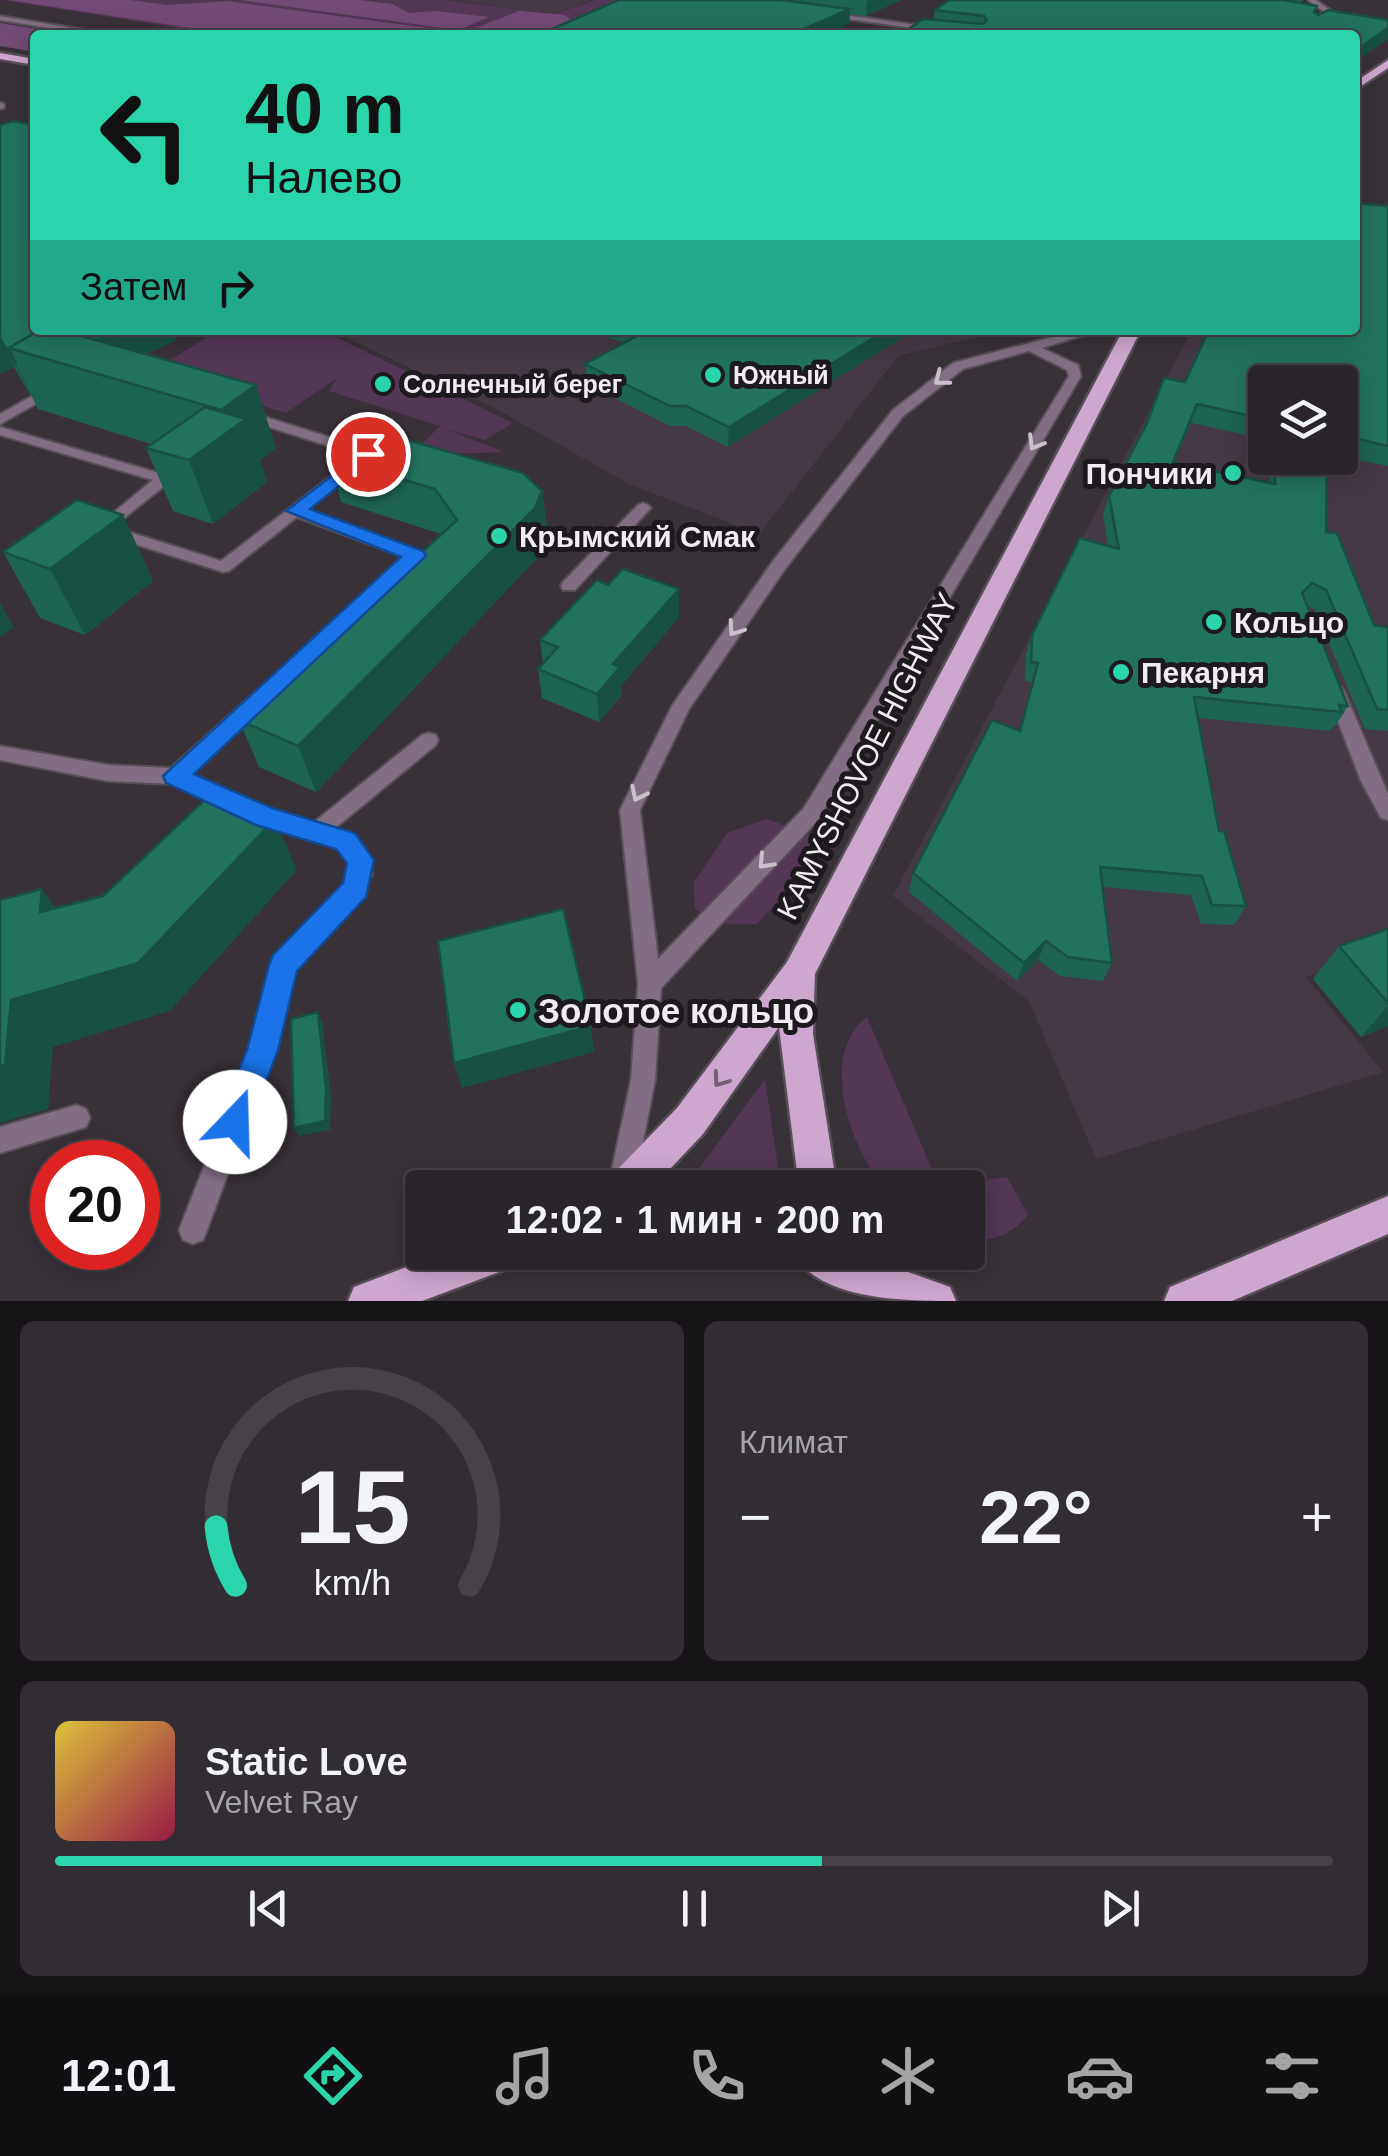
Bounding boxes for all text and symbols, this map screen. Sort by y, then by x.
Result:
icon: left [80,70,210,200]
text: 40 m [245,70,405,148]
text: Налево [245,152,402,203]
icon: right [208,260,263,315]
text: Затем [80,266,188,308]
place label: Южный [733,361,829,389]
marker: Южный [702,364,724,386]
map controls [1248,365,1358,475]
button: layers [1248,365,1358,475]
one-way arrow [934,367,952,385]
place label: Солнечный берег [403,370,622,398]
marker: Солнечный берег [372,373,394,395]
pin [326,412,411,497]
icon: arrive [341,427,396,482]
one-way arrow [1028,432,1047,450]
place label: Пончики [1086,457,1213,490]
marker: Пончики [1222,462,1244,484]
place label: Крымский Смак [519,520,756,553]
marker: Крымский Смак [488,525,510,547]
street label: KAMYSHOVOE HIGHWAY [770,587,964,925]
place label: Кольцо [1234,606,1344,639]
marker: Кольцо [1203,611,1225,633]
one-way arrow [729,617,747,636]
place label: Пекарня [1141,656,1265,689]
marker: Пекарня [1110,661,1132,683]
one-way arrow [631,783,651,801]
one-way arrow [759,851,777,869]
place label: Золотое кольцо [538,991,814,1030]
marker: Золотое кольцо [507,999,529,1021]
one-way arrow [714,1068,733,1087]
position arrow [183,1070,287,1174]
speed limit sign: 20 [30,1140,160,1270]
text: 12:02 · 1 мин · 200 m [506,1199,884,1241]
text: Климат [739,1424,848,1460]
text: 15 [294,1449,410,1565]
text: 22° [979,1475,1093,1559]
text: − [739,1486,771,1548]
text: + [1301,1486,1333,1548]
text: km/h [313,1563,391,1603]
text: Static Love [205,1741,408,1783]
text: Velvet Ray [205,1784,358,1820]
icon: previous [241,1881,296,1936]
icon: pause [667,1881,722,1936]
icon: next [1093,1881,1148,1936]
icon: directions [298,2041,368,2111]
icon: music [490,2041,560,2111]
icon: phone [682,2041,752,2111]
icon: climate [873,2041,943,2111]
icon: car [1065,2041,1135,2111]
icon: filters [1257,2041,1327,2111]
text: 12:01 [61,2050,176,2101]

